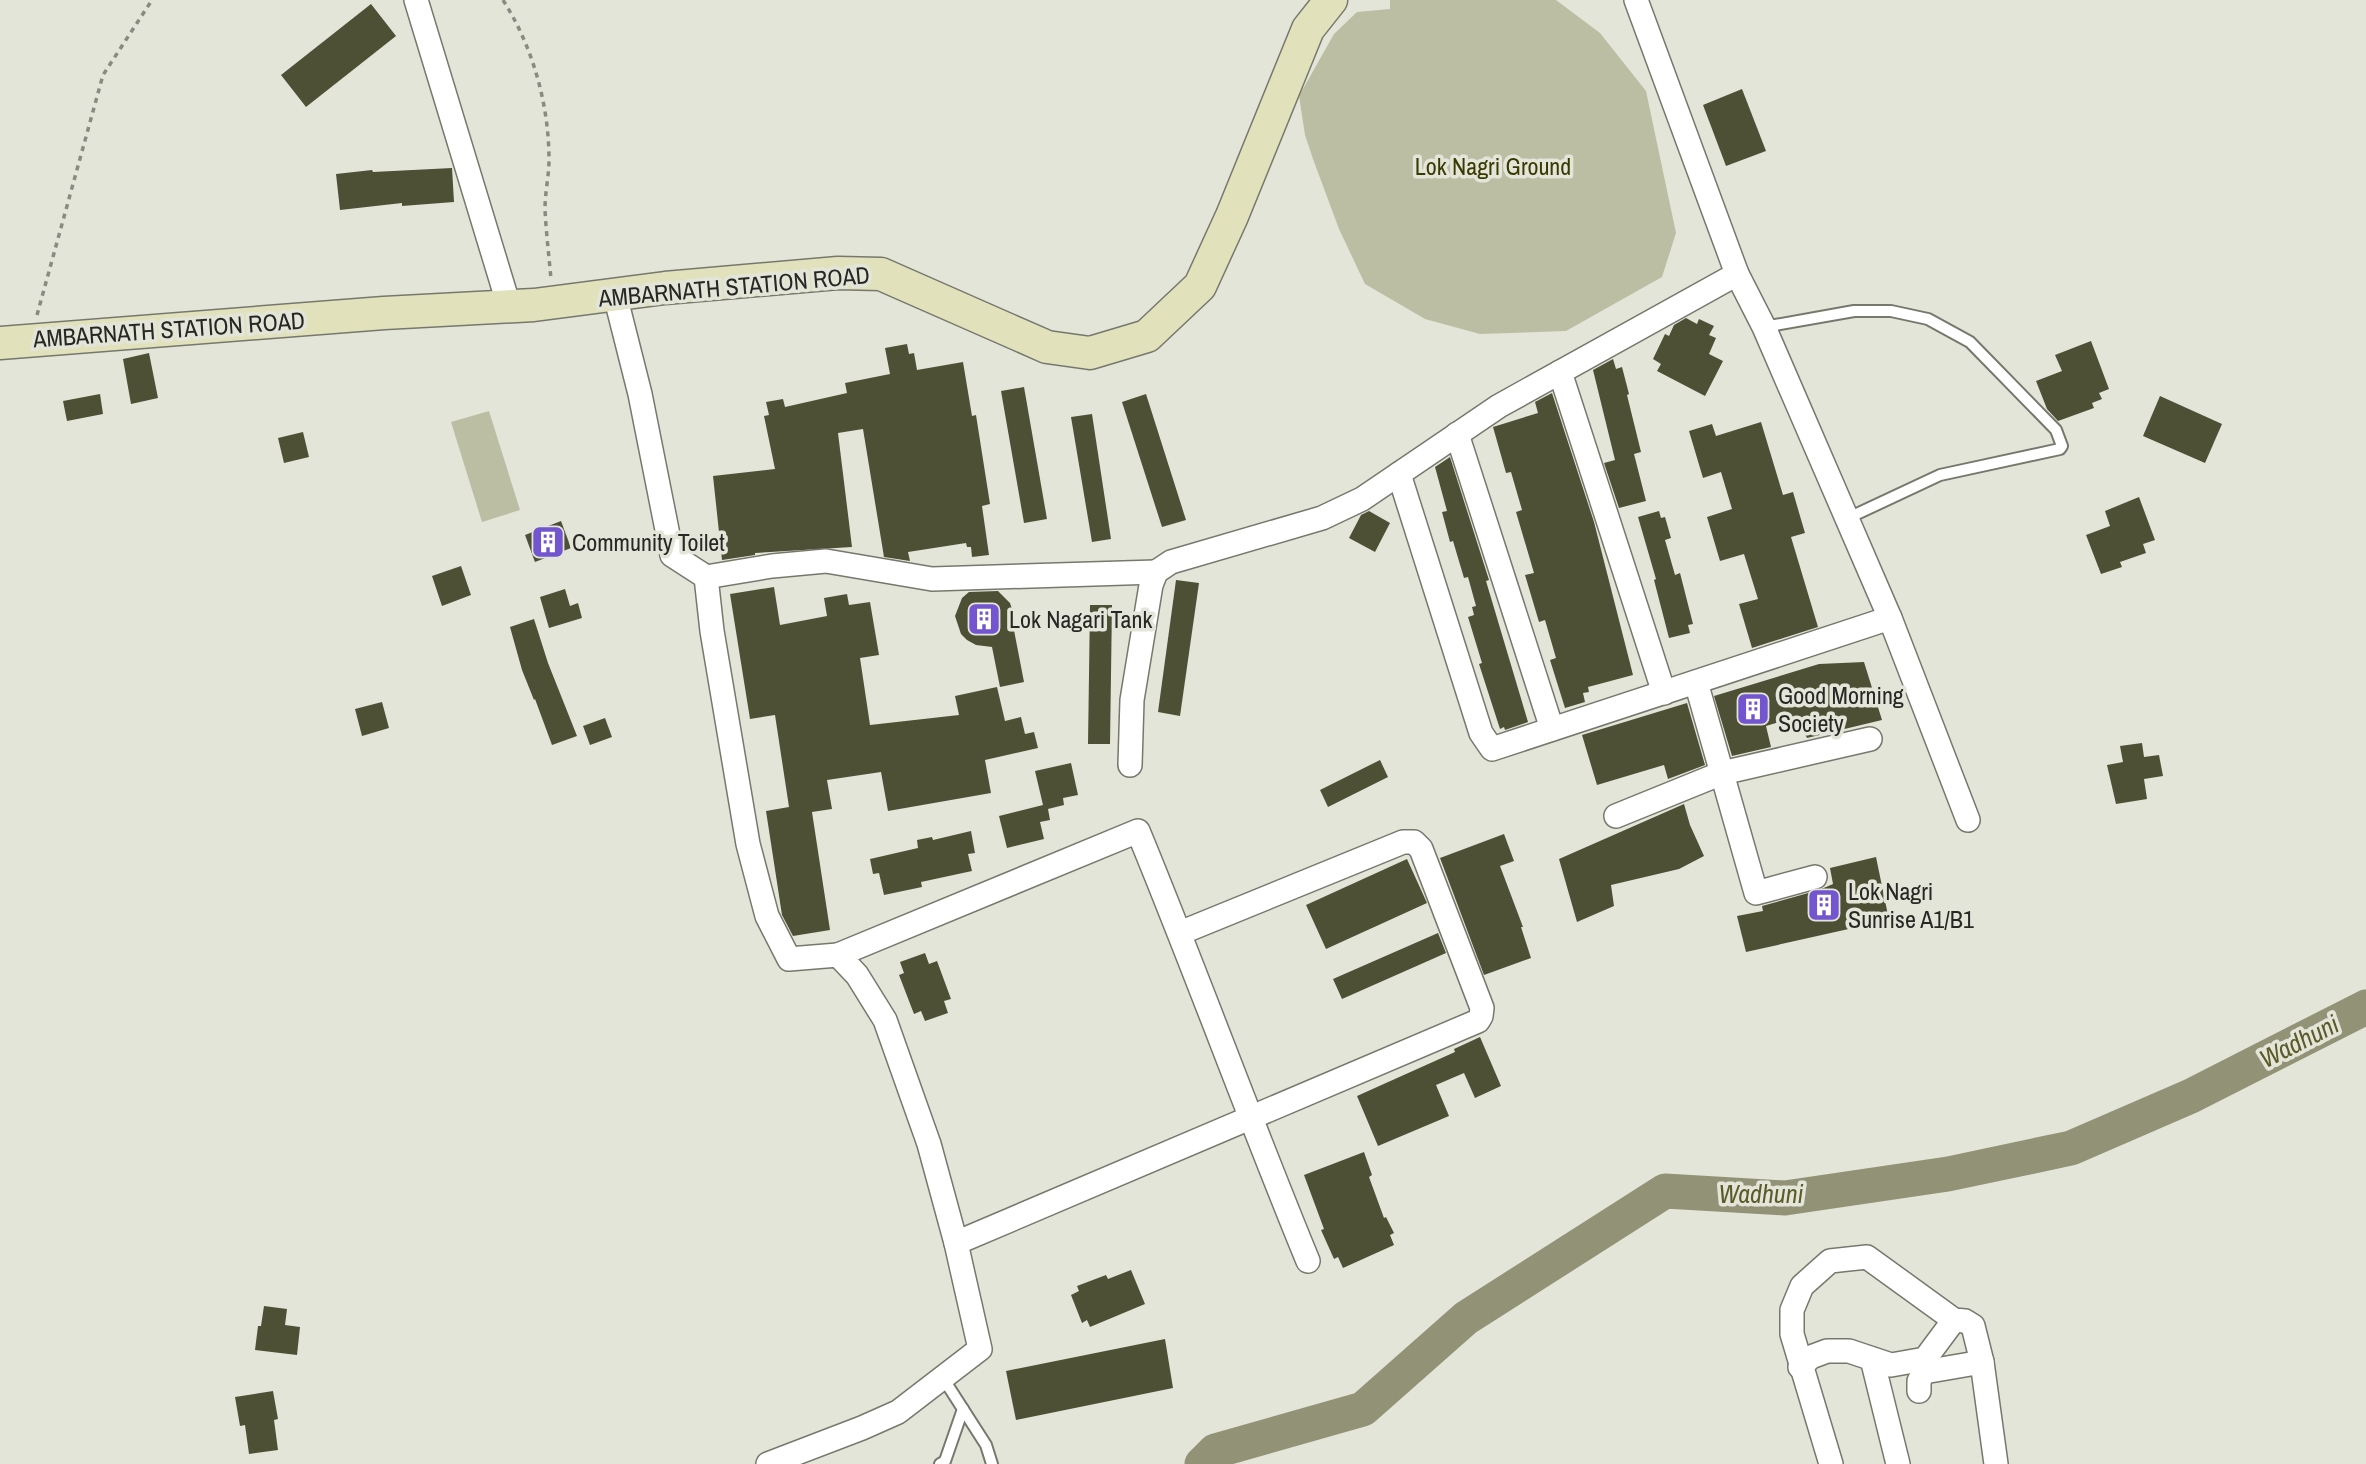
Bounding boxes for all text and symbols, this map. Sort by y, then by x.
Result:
park label: Lok Nagri Ground [1415,150,1571,182]
street label: AMBARNATH STATION ROAD [596,258,871,314]
street label: AMBARNATH STATION ROAD [31,304,306,355]
building icon: Community Toilet [529,523,567,561]
place label: Community Toilet [572,526,725,558]
building icon: Lok Nagari Tank [965,600,1003,638]
place label: Lok Nagari Tank [1009,603,1153,635]
place label: Good Morning Society [1778,679,1904,739]
building icon: Good Morning Society [1734,690,1772,728]
place label: Lok Nagri Sunrise A1/B1 [1848,875,1974,935]
building icon: Lok Nagri Sunrise A1/B1 [1805,886,1843,924]
water label: Wadhuni [2253,1006,2345,1076]
water label: Wadhuni [1719,1176,1803,1211]

